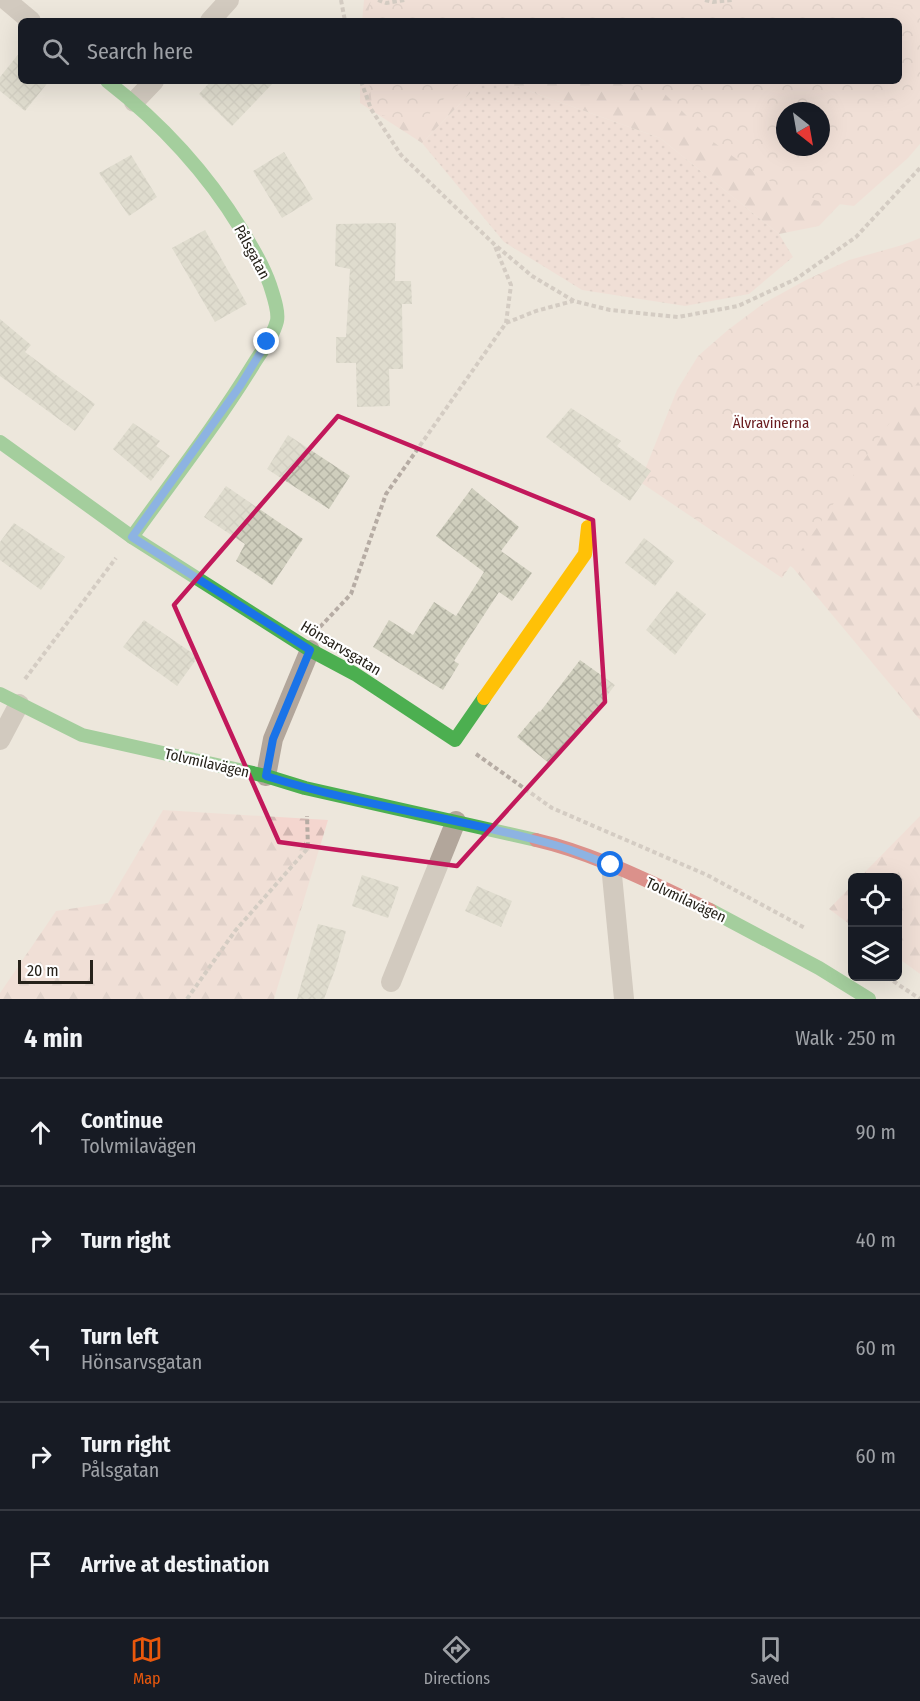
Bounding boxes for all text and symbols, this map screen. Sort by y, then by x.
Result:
search box [18,18,902,84]
icon: search [39,35,72,68]
text: Search here [87,38,193,65]
north arrow [776,102,830,156]
street label: Pålsgatan [230,222,274,282]
route end [253,328,279,354]
park label: Älvravinerna [733,414,809,432]
street label: Hönsarvsgatan [297,617,385,679]
street label: Tolvmilavägen [163,744,251,782]
route start [597,851,623,877]
map controls [848,873,902,981]
button: locate [848,873,902,927]
street label: Tolvmilavägen [643,874,729,926]
button: layers [848,927,902,981]
scale bar [18,957,93,984]
text: 20 m [27,961,58,980]
text: 4 min [24,1023,83,1054]
text: Walk · 250 m [795,1026,896,1050]
text: Continue [81,1107,163,1134]
icon: ahead [24,1116,57,1149]
text: 90 m [856,1120,896,1144]
text: Tolvmilavägen [81,1134,196,1158]
icon: right [24,1224,57,1257]
text: Turn right [81,1227,170,1254]
text: 40 m [856,1228,896,1252]
text: Turn left [81,1323,159,1350]
icon: left [24,1332,57,1365]
text: 60 m [856,1336,896,1360]
text: Hönsarvsgatan [81,1350,202,1374]
text: Turn right [81,1431,170,1458]
icon: right [24,1440,57,1473]
text: 60 m [856,1444,896,1468]
text: Pålsgatan [81,1458,159,1482]
icon: arrive [24,1548,57,1581]
text: Arrive at destination [81,1551,269,1578]
tab: Map [130,1633,163,1688]
tab: Directions [424,1633,490,1688]
tab: Saved [751,1633,790,1688]

